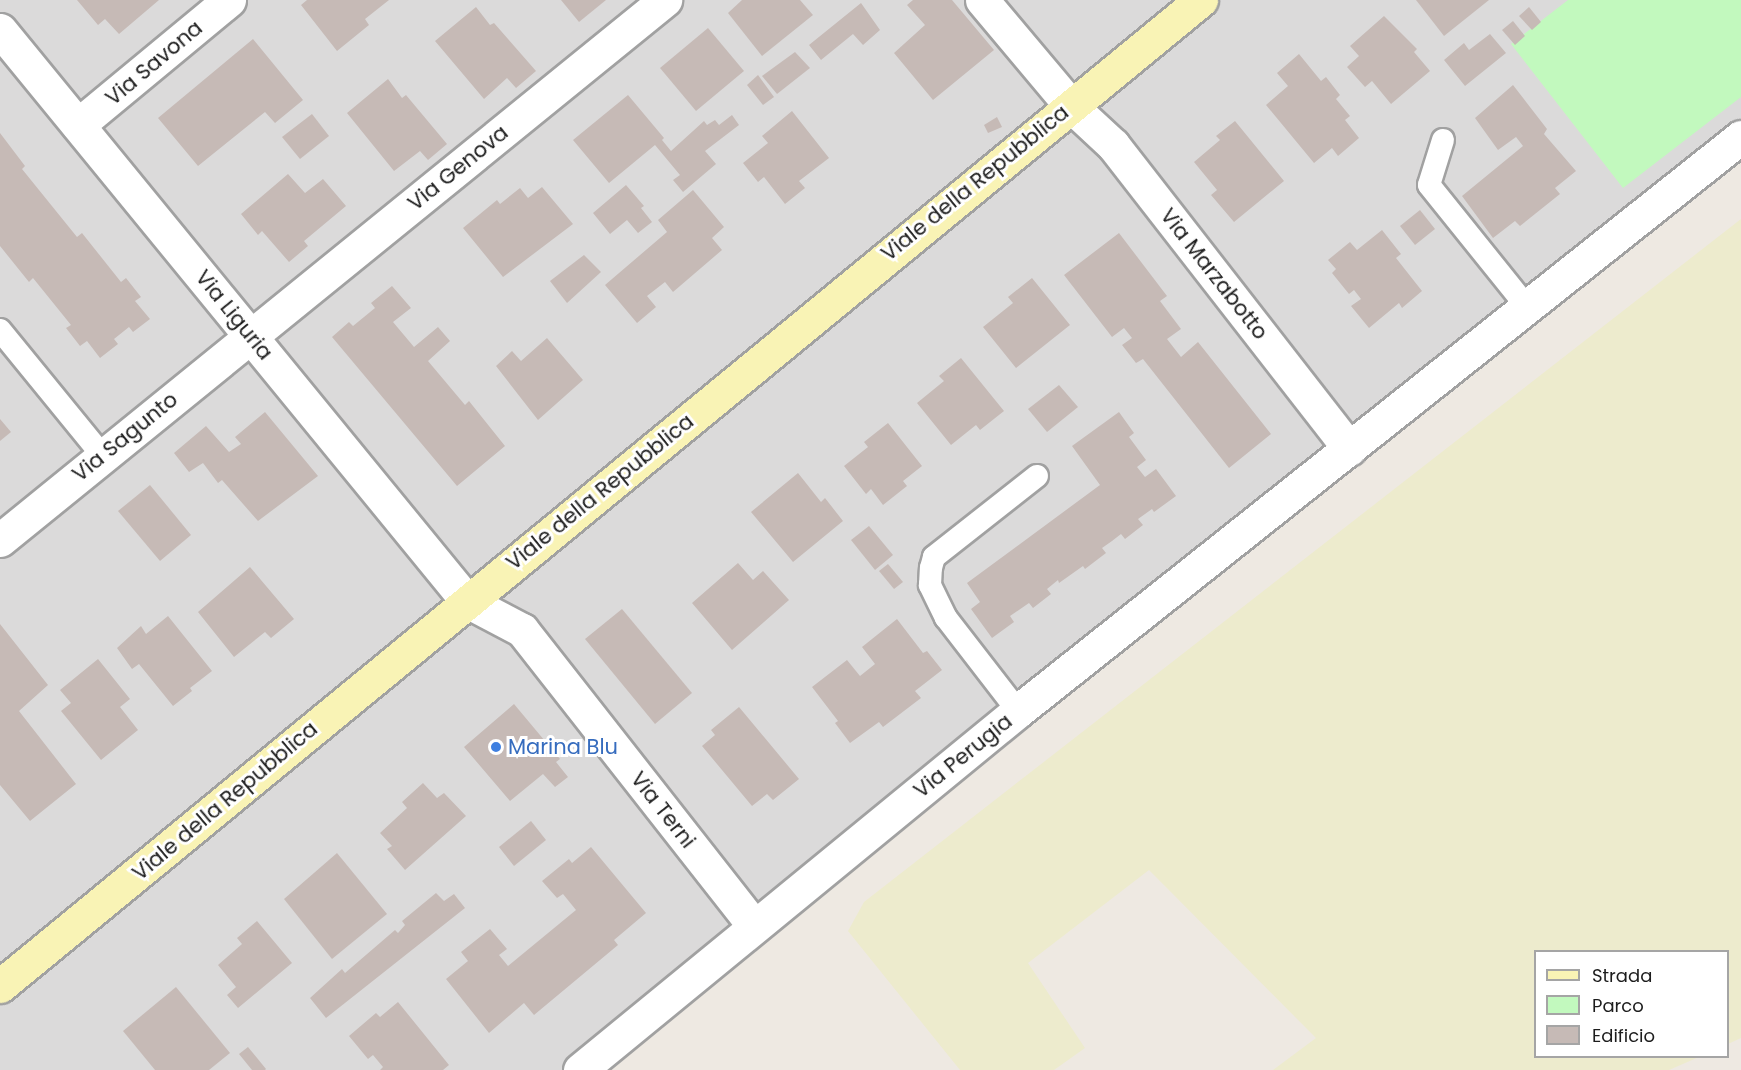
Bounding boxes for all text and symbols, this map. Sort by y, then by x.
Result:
street label: Via Savona [100,15,208,111]
street label: Viale della Repubblica [876,100,1074,266]
street label: Via Genova [403,120,513,216]
street label: Via Marzabotto [1155,203,1273,345]
street label: Via Liguria [190,265,278,365]
street label: Via Sagunto [67,387,183,487]
street label: Viale della Repubblica [501,409,699,575]
street label: Via Perugia [909,709,1017,803]
street label: Viale della Repubblica [127,716,323,886]
place label: Marina Blu [508,734,618,760]
marker: Marina Blu [489,740,503,754]
street label: Via Terni [625,767,701,853]
legend [1534,950,1729,1058]
text: Strada [1592,963,1652,988]
text: Parco [1592,993,1644,1018]
text: Edificio [1592,1023,1655,1048]

